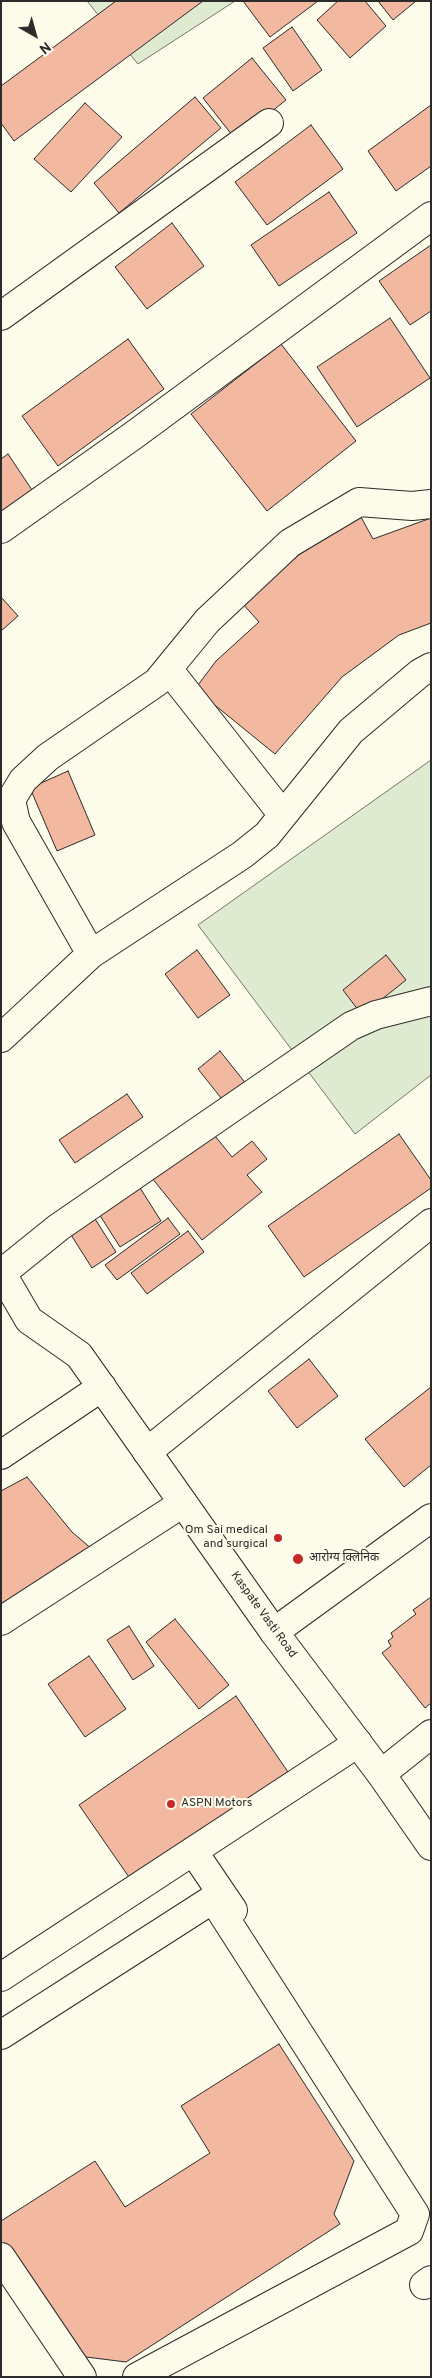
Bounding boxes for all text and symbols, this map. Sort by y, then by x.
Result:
north arrow [10,10,60,60]
text: N [35,37,54,57]
place label: Om Sai medical and surgical [185,1524,268,1552]
marker: Om Sai medical and surgical [272,1532,284,1544]
marker: आरोग्य क्लिनिक [291,1552,305,1566]
place label: आरोग्य क्लिनिक [309,1552,379,1566]
street label: Kaspate Vasti Road [227,1569,299,1661]
place label: ASPN Motors [181,1797,252,1811]
marker: ASPN Motors [165,1798,177,1810]

